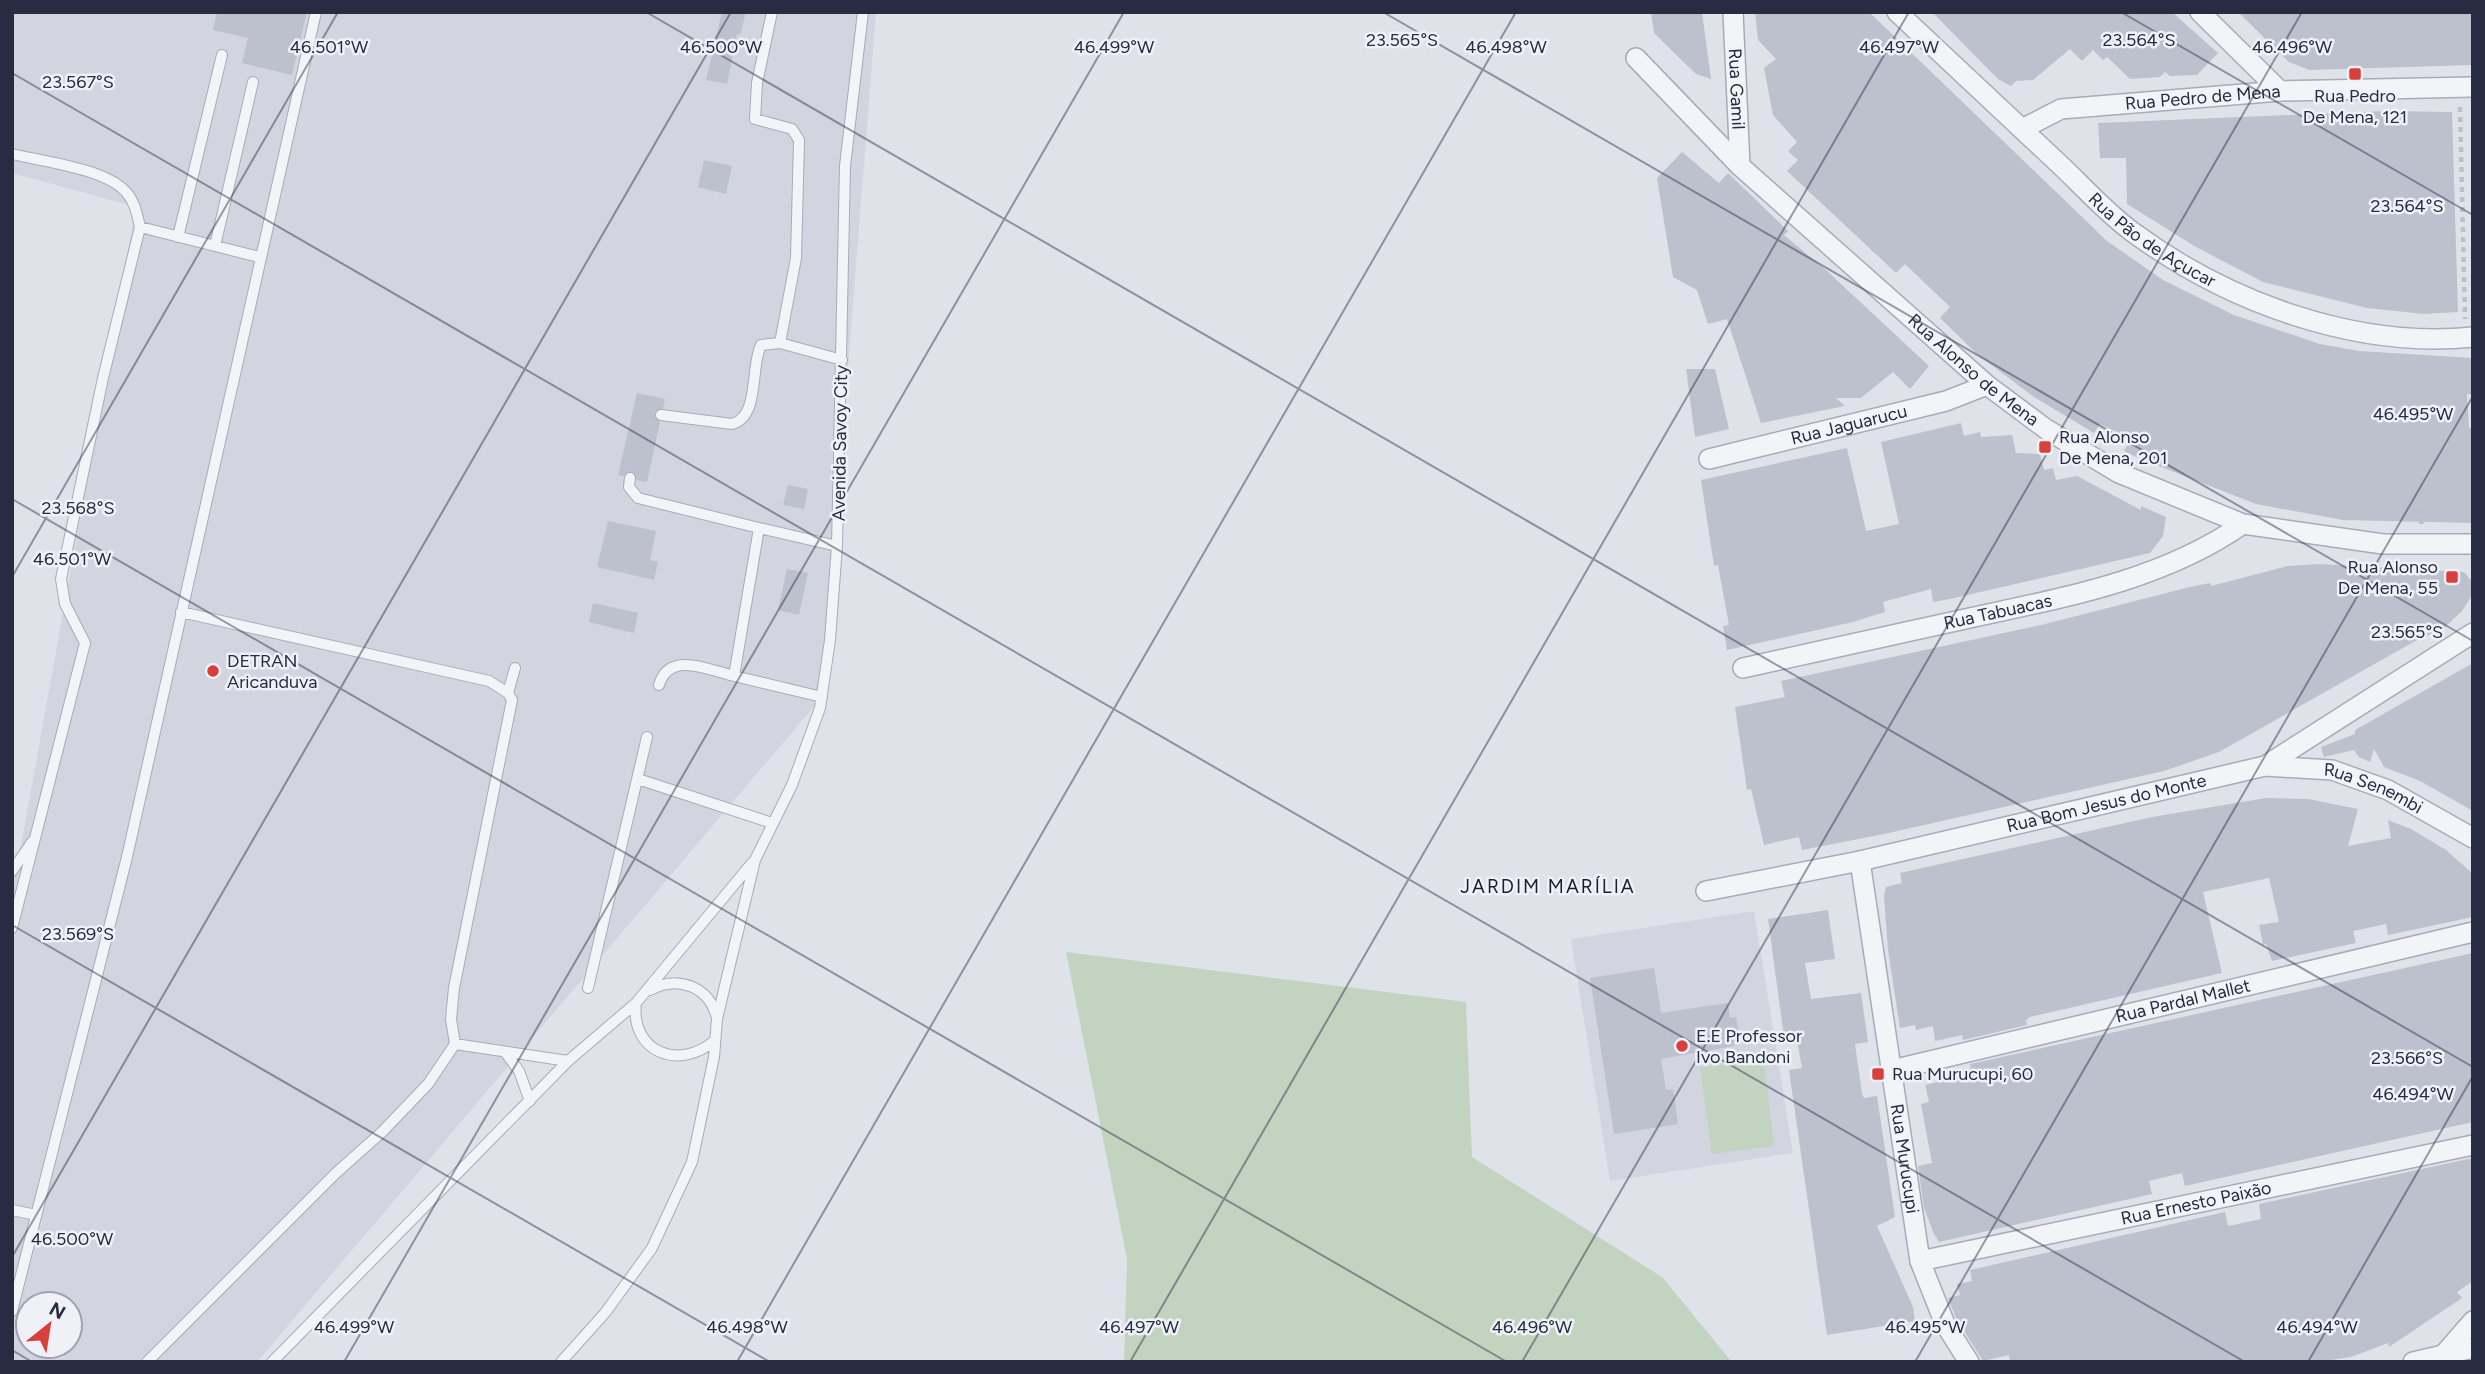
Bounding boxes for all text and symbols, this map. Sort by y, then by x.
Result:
text: 23.565°S [1366,29,1438,51]
text: 23.564°S [2102,29,2176,51]
text: 46.501°W [290,36,369,58]
text: 46.500°W [680,36,763,58]
text: 46.499°W [1074,36,1155,58]
text: 46.498°W [1465,36,1547,58]
text: 46.497°W [1859,36,1940,58]
text: 46.496°W [2252,36,2333,58]
street label: Rua Gamil [1724,48,1749,130]
marker: Rua Pedro De Mena, 121 [2347,66,2363,82]
text: 23.567°S [42,71,114,93]
street label: Rua Pedro de Mena [2124,80,2281,115]
place label: Rua Pedro De Mena, 121 [2303,85,2407,128]
street label: Rua Pão de Açucar [2084,188,2219,292]
text: 23.564°S [2370,195,2444,217]
street label: Rua Alonso de Mena [1903,309,2043,431]
street label: Avenida Savoy City [828,364,852,521]
street label: Rua Jaguarucu [1788,400,1909,450]
text: 46.495°W [2373,403,2454,425]
place label: Rua Alonso De Mena, 201 [2059,426,2168,469]
marker: Rua Alonso De Mena, 201 [2037,439,2053,455]
text: 23.568°S [42,497,114,519]
text: 46.501°W [33,548,112,570]
place label: Rua Alonso De Mena, 55 [2338,556,2438,599]
marker: Rua Alonso De Mena, 55 [2444,569,2460,585]
street label: Rua Tabuacas [1942,589,2054,634]
text: 23.565°S [2371,621,2443,643]
place label: DETRAN Aricanduva [227,650,317,693]
marker: DETRAN Aricanduva [205,663,221,679]
street label: Rua Senembi [2323,759,2427,818]
street label: Rua Bom Jesus do Monte [2004,769,2209,837]
district label: JARDIM MARÍLIA [1460,875,1636,898]
text: 23.569°S [42,923,114,945]
street label: Rua Pardal Mallet [2113,974,2253,1028]
place label: E.E Professor Ivo Bandoni [1696,1025,1802,1068]
marker: E.E Professor Ivo Bandoni [1674,1038,1690,1054]
text: 23.566°S [2371,1047,2443,1069]
place label: Rua Murucupi, 60 [1892,1063,2033,1085]
marker: Rua Murucupi, 60 [1870,1066,1886,1082]
text: 46.494°W [2372,1083,2455,1105]
street label: Rua Murucupi [1886,1102,1924,1215]
street label: Rua Ernesto Paixão [2119,1177,2273,1230]
text: 46.500°W [31,1228,114,1250]
north arrow [14,1290,84,1360]
text: N [45,1297,69,1324]
text: 46.499°W [314,1316,395,1338]
text: 46.498°W [706,1316,788,1338]
text: 46.497°W [1099,1316,1180,1338]
text: 46.496°W [1492,1316,1573,1338]
text: 46.495°W [1885,1316,1966,1338]
text: 46.494°W [2276,1316,2359,1338]

